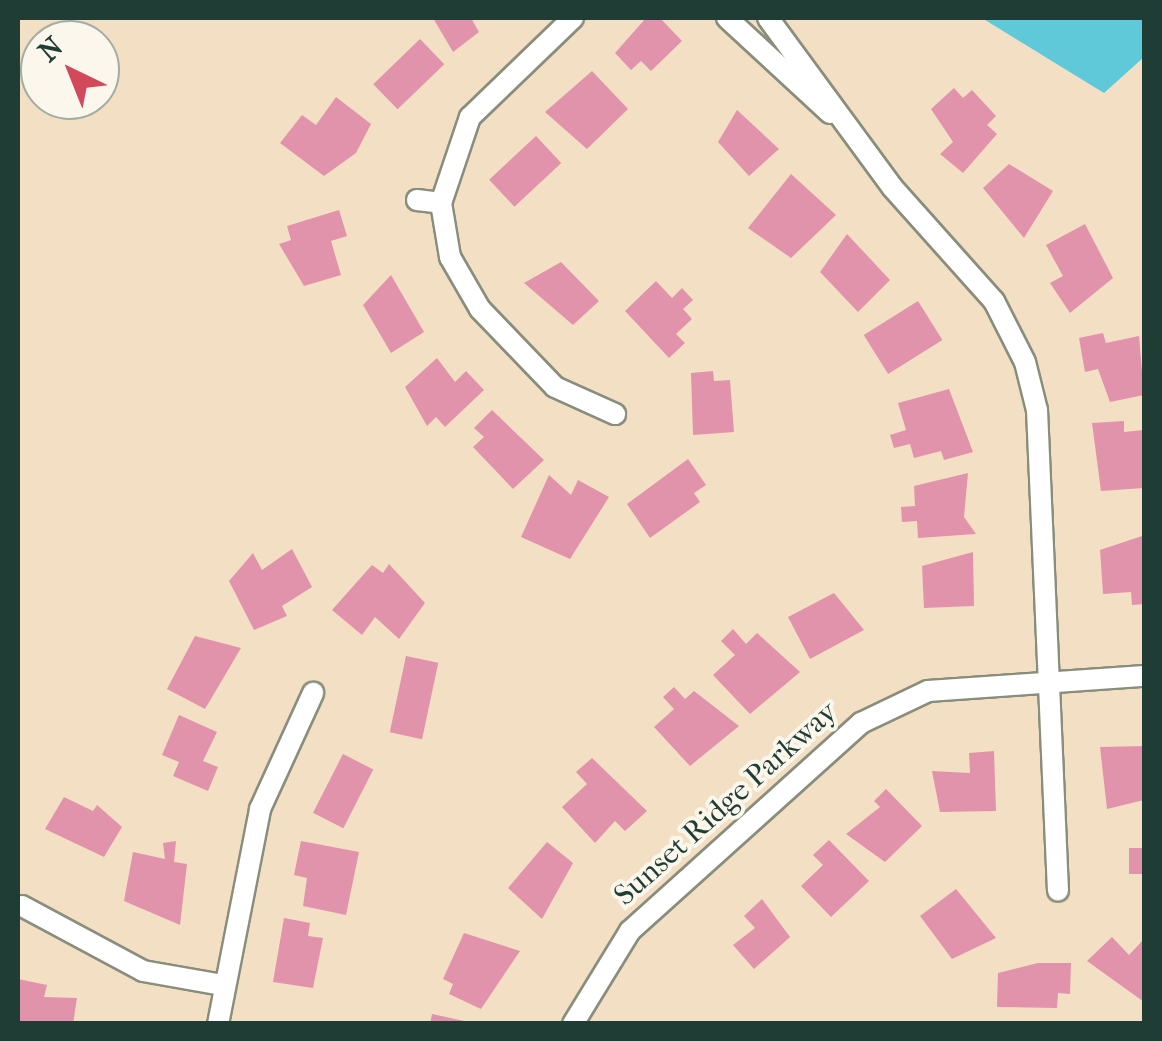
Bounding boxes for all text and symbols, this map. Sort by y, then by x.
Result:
north arrow [20,20,120,120]
text: N [32,30,70,68]
street label: Sunset Ridge Parkway [607,694,845,914]

